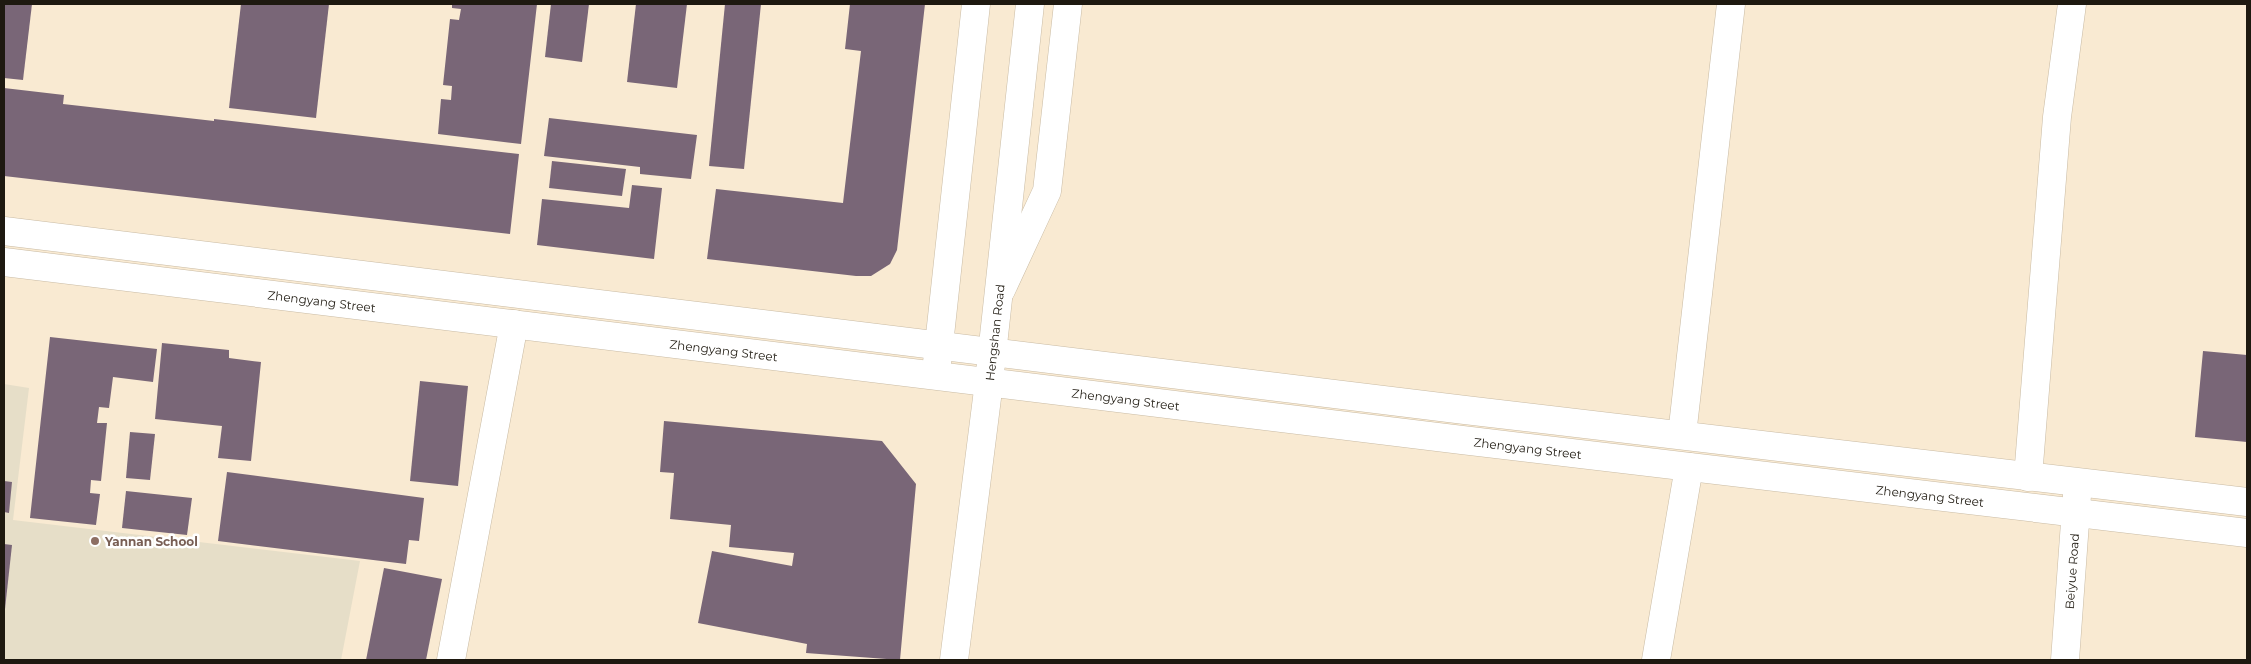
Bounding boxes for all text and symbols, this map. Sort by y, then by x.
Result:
street label: Hengshan Road [982,283,1007,382]
street label: Zhengyang Street [267,287,377,315]
street label: Zhengyang Street [669,336,779,364]
street label: Zhengyang Street [1071,385,1181,413]
street label: Zhengyang Street [1473,434,1583,462]
street label: Zhengyang Street [1875,482,1985,509]
street label: Beiyue Road [2061,533,2082,610]
place label: Yannan School [104,534,198,549]
marker: Yannan School [89,535,101,547]

